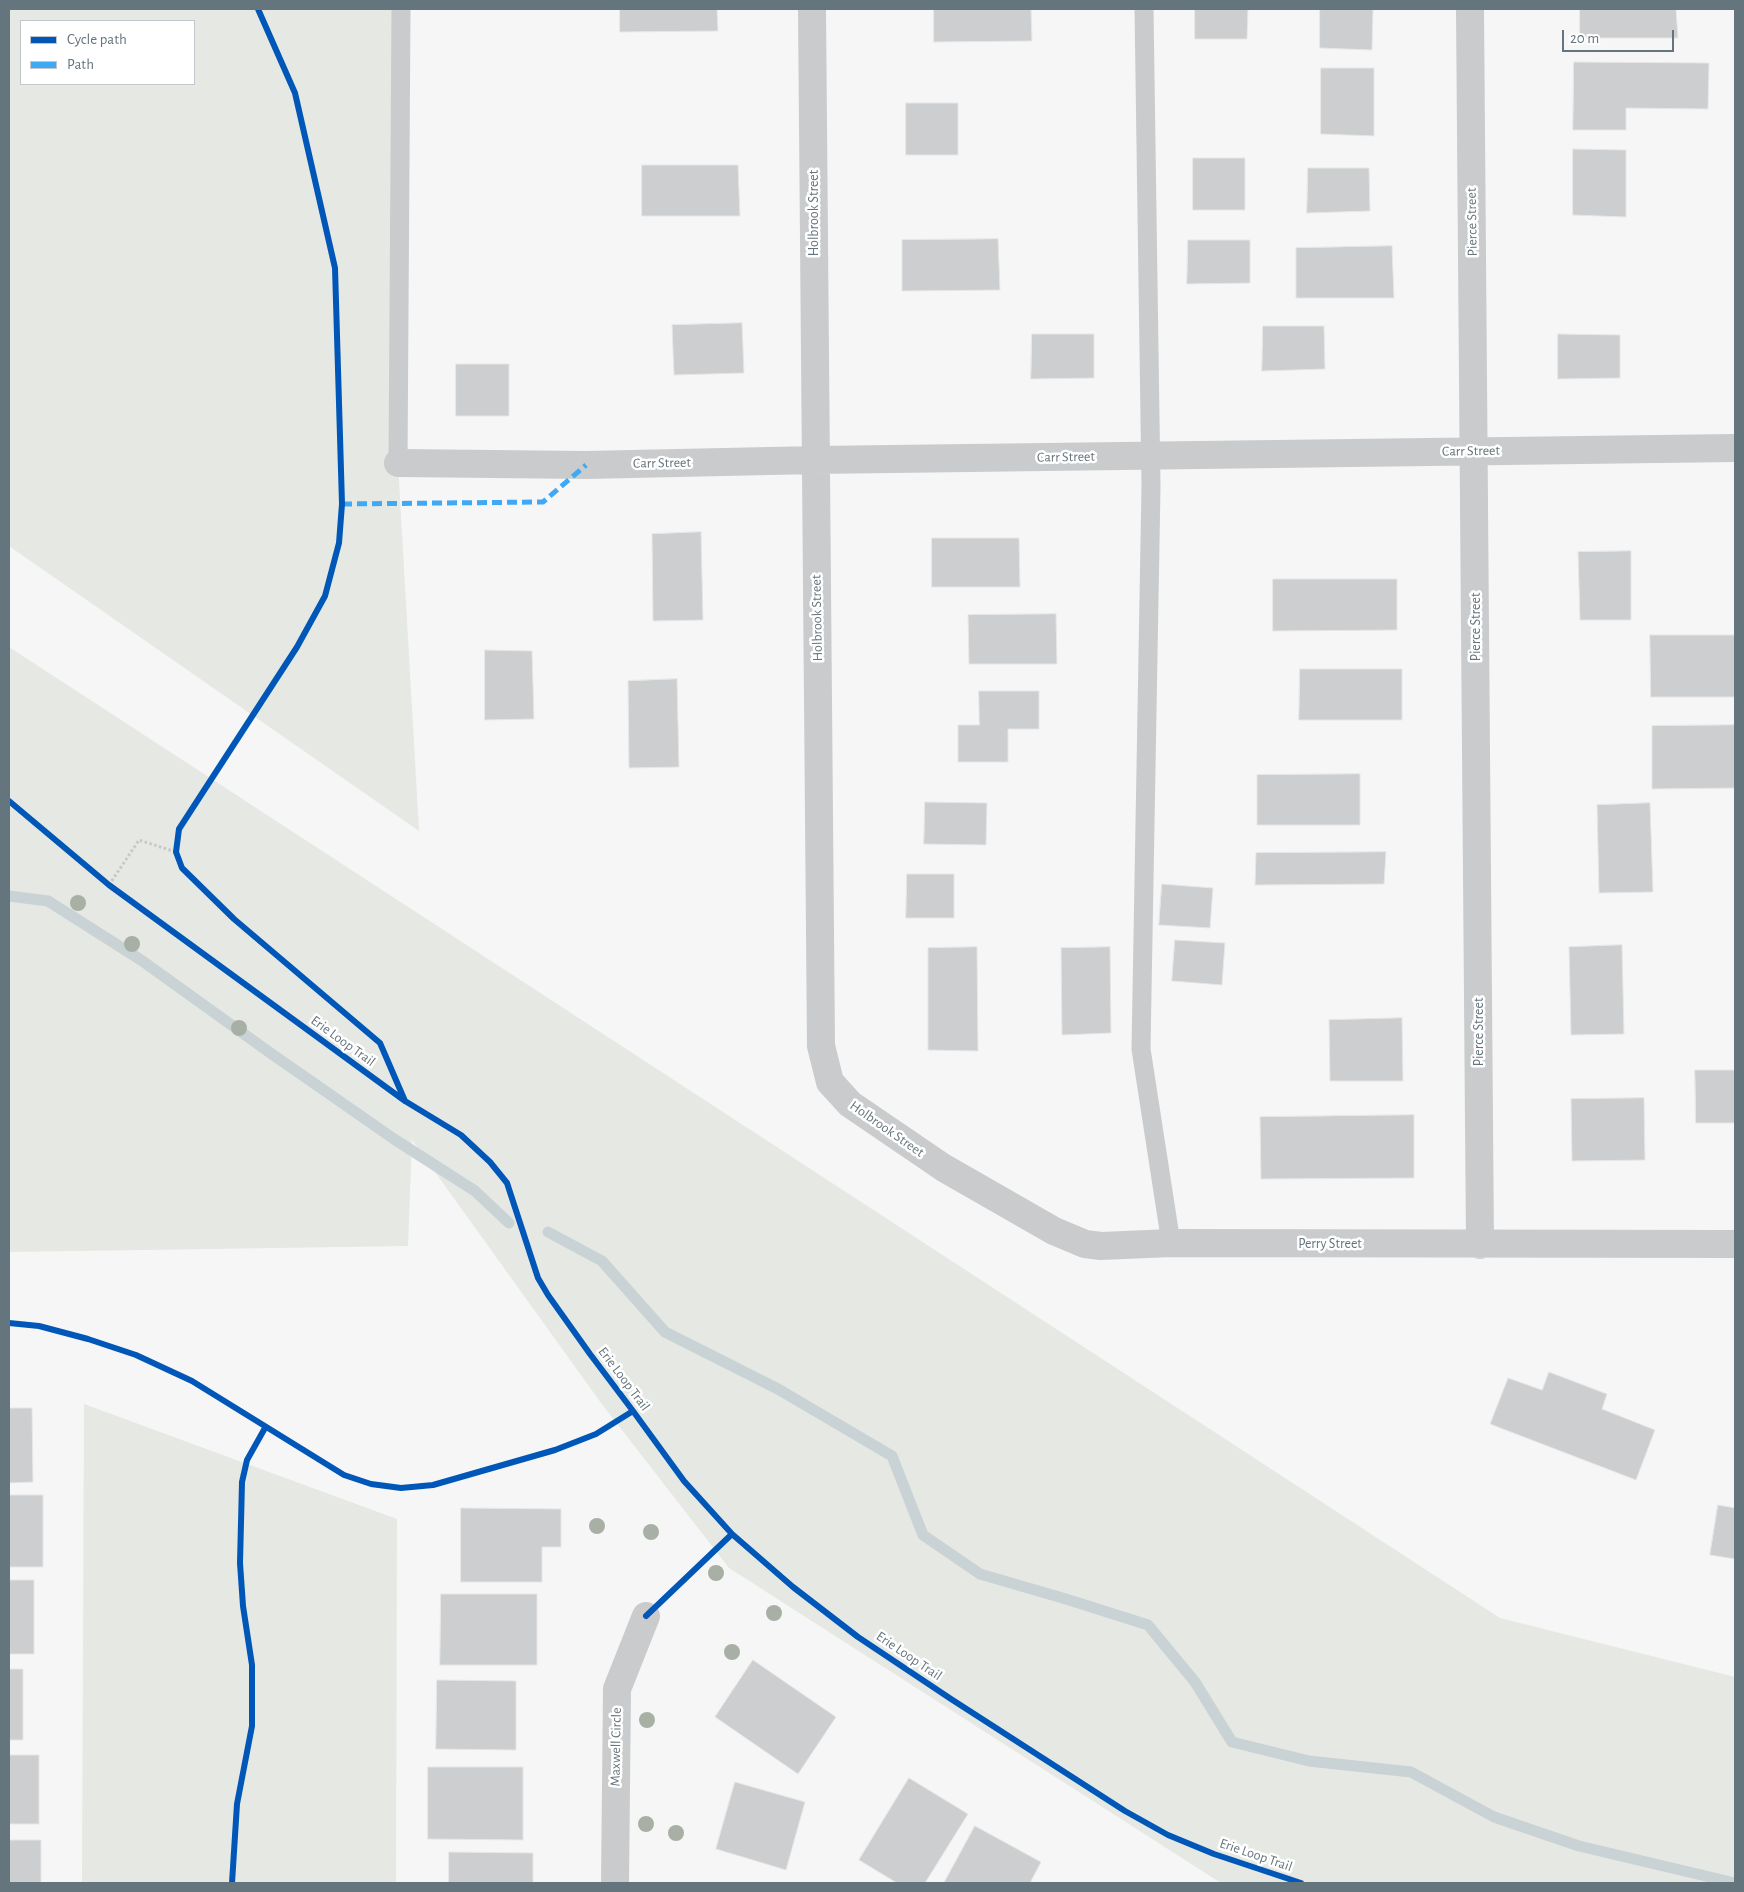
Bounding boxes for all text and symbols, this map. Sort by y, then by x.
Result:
legend [20,20,195,85]
scale bar [1564,20,1676,52]
text: 20 m [1570,31,1599,46]
text: Cycle path [67,32,127,47]
text: Path [67,57,94,72]
street label: Holbrook Street [806,170,822,256]
street label: Pierce Street [1463,187,1481,257]
street label: Carr Street [1442,442,1500,460]
street label: Carr Street [1037,448,1095,466]
street label: Carr Street [633,454,691,472]
street label: Holbrook Street [808,575,826,661]
street label: Pierce Street [1468,593,1484,661]
street label: Pierce Street [1471,998,1487,1066]
street label: Erie Loop Trail [307,1012,379,1070]
street label: Holbrook Street [847,1097,927,1161]
street label: Perry Street [1298,1236,1362,1252]
street label: Erie Loop Trail [594,1344,654,1414]
street label: Erie Loop Trail [873,1628,945,1684]
street label: Maxwell Circle [607,1707,625,1787]
street label: Erie Loop Trail [1217,1835,1295,1875]

